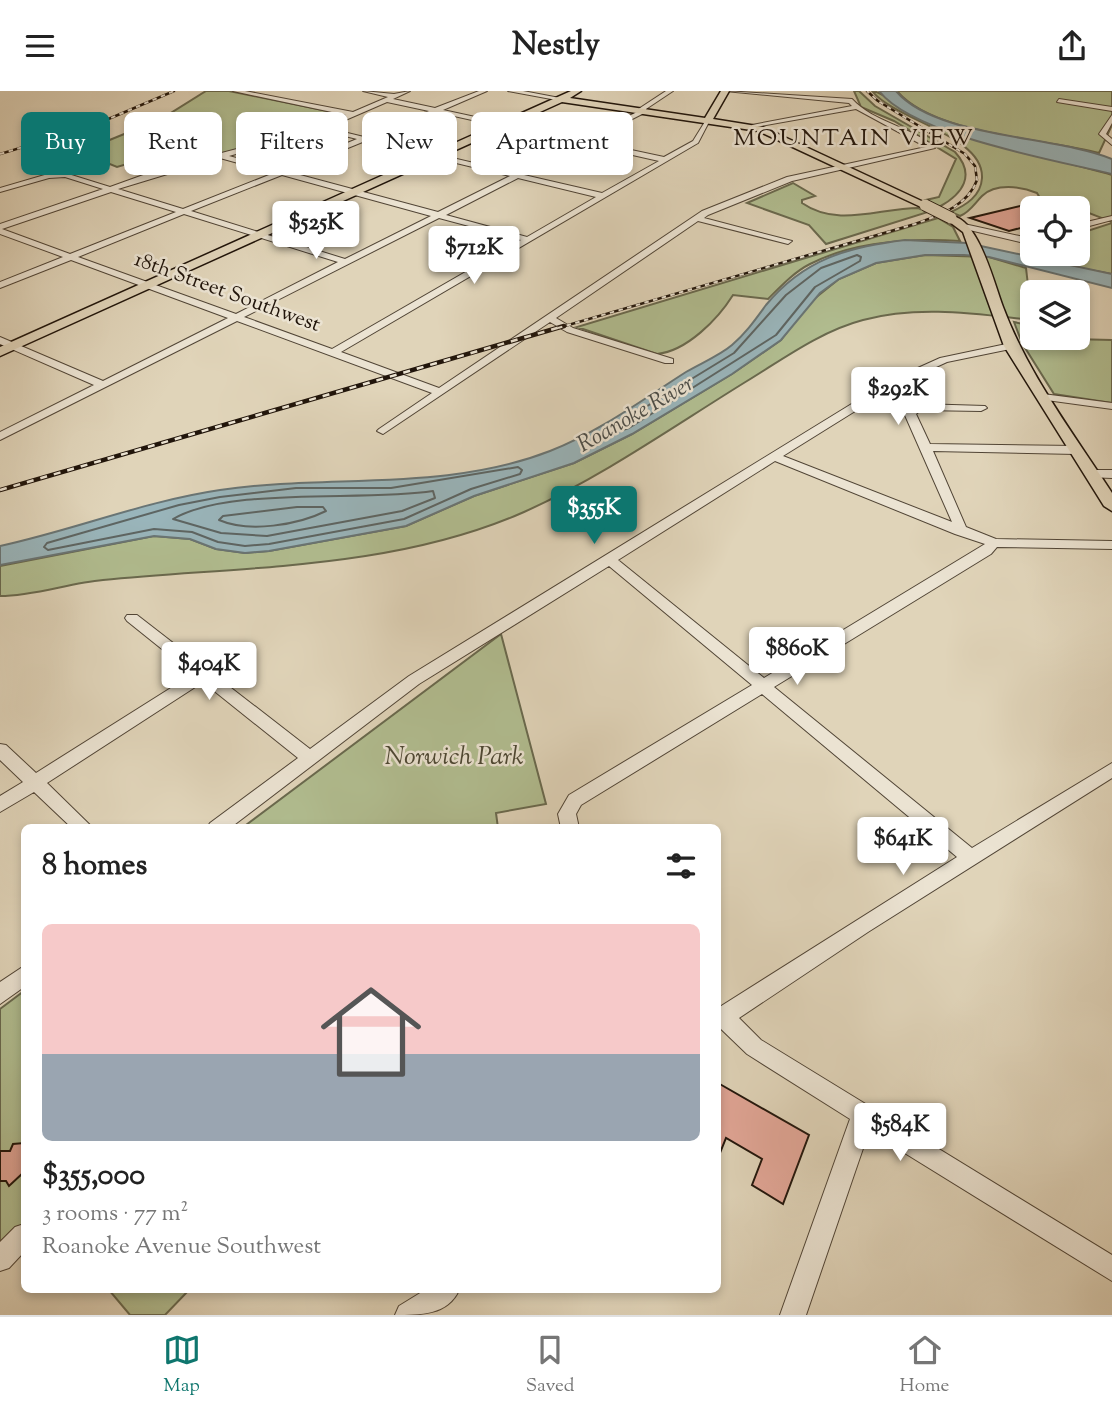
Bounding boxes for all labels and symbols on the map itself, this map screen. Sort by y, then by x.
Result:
district label: MOUNTAIN VIEW [733,122,975,156]
pin: $525K [267,201,365,261]
pin: $712K [425,227,523,286]
street label: 18th Street Southwest [130,245,324,341]
pin: $292K [849,367,947,427]
water label: Roanoke River [571,368,701,462]
pin: $355K [545,487,643,546]
pin: $860K [748,627,846,687]
pin: $404K [160,643,258,702]
park label: Norwich Park [384,739,524,776]
pin: $641K [854,817,952,877]
pin: $584K [851,1103,949,1163]

